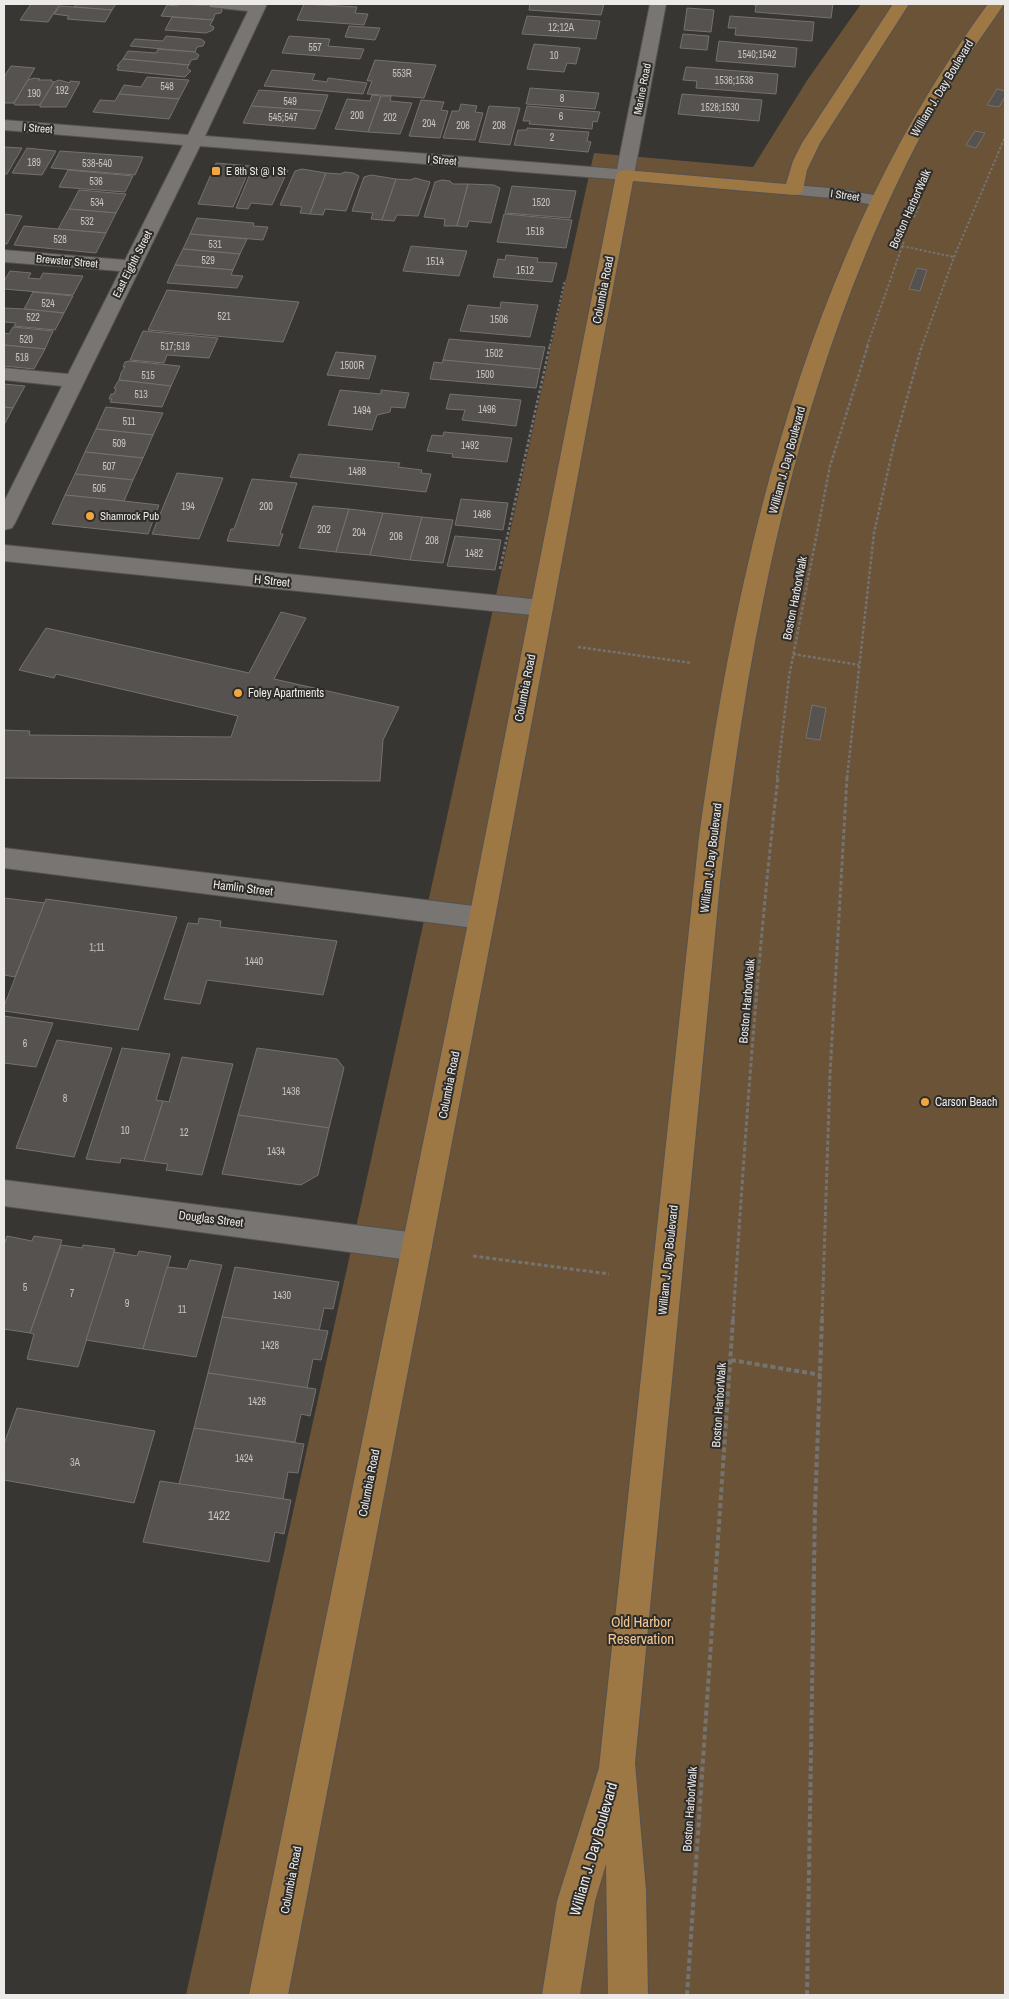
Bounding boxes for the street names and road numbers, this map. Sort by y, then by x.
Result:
street label: William J. Day Boulevard [907,37,977,139]
street label: Marine Road [630,62,654,116]
street label: I Street [23,120,54,136]
street label: I Street [427,152,458,168]
street label: Boston HarborWalk [885,167,935,251]
street label: I Street [830,186,861,204]
street label: East Eighth Street [109,228,155,300]
street label: Brewster Street [35,251,99,271]
street label: Columbia Road [589,255,617,325]
street label: William J. Day Boulevard [765,405,809,515]
street label: Boston HarborWalk [779,555,811,641]
street label: H Street [253,571,291,591]
street label: Columbia Road [511,653,539,723]
street label: William J. Day Boulevard [696,802,726,914]
street label: Hamlin Street [212,876,274,900]
street label: Boston HarborWalk [735,958,759,1044]
street label: Columbia Road [435,1050,463,1120]
street label: William J. Day Boulevard [654,1204,682,1316]
street label: Douglas Street [178,1207,245,1231]
street label: Boston HarborWalk [708,1362,730,1448]
street label: Columbia Road [355,1448,383,1518]
street label: Boston HarborWalk [679,1766,701,1852]
street label: William J. Day Boulevard [564,1780,622,1918]
street label: Columbia Road [277,1845,305,1915]

